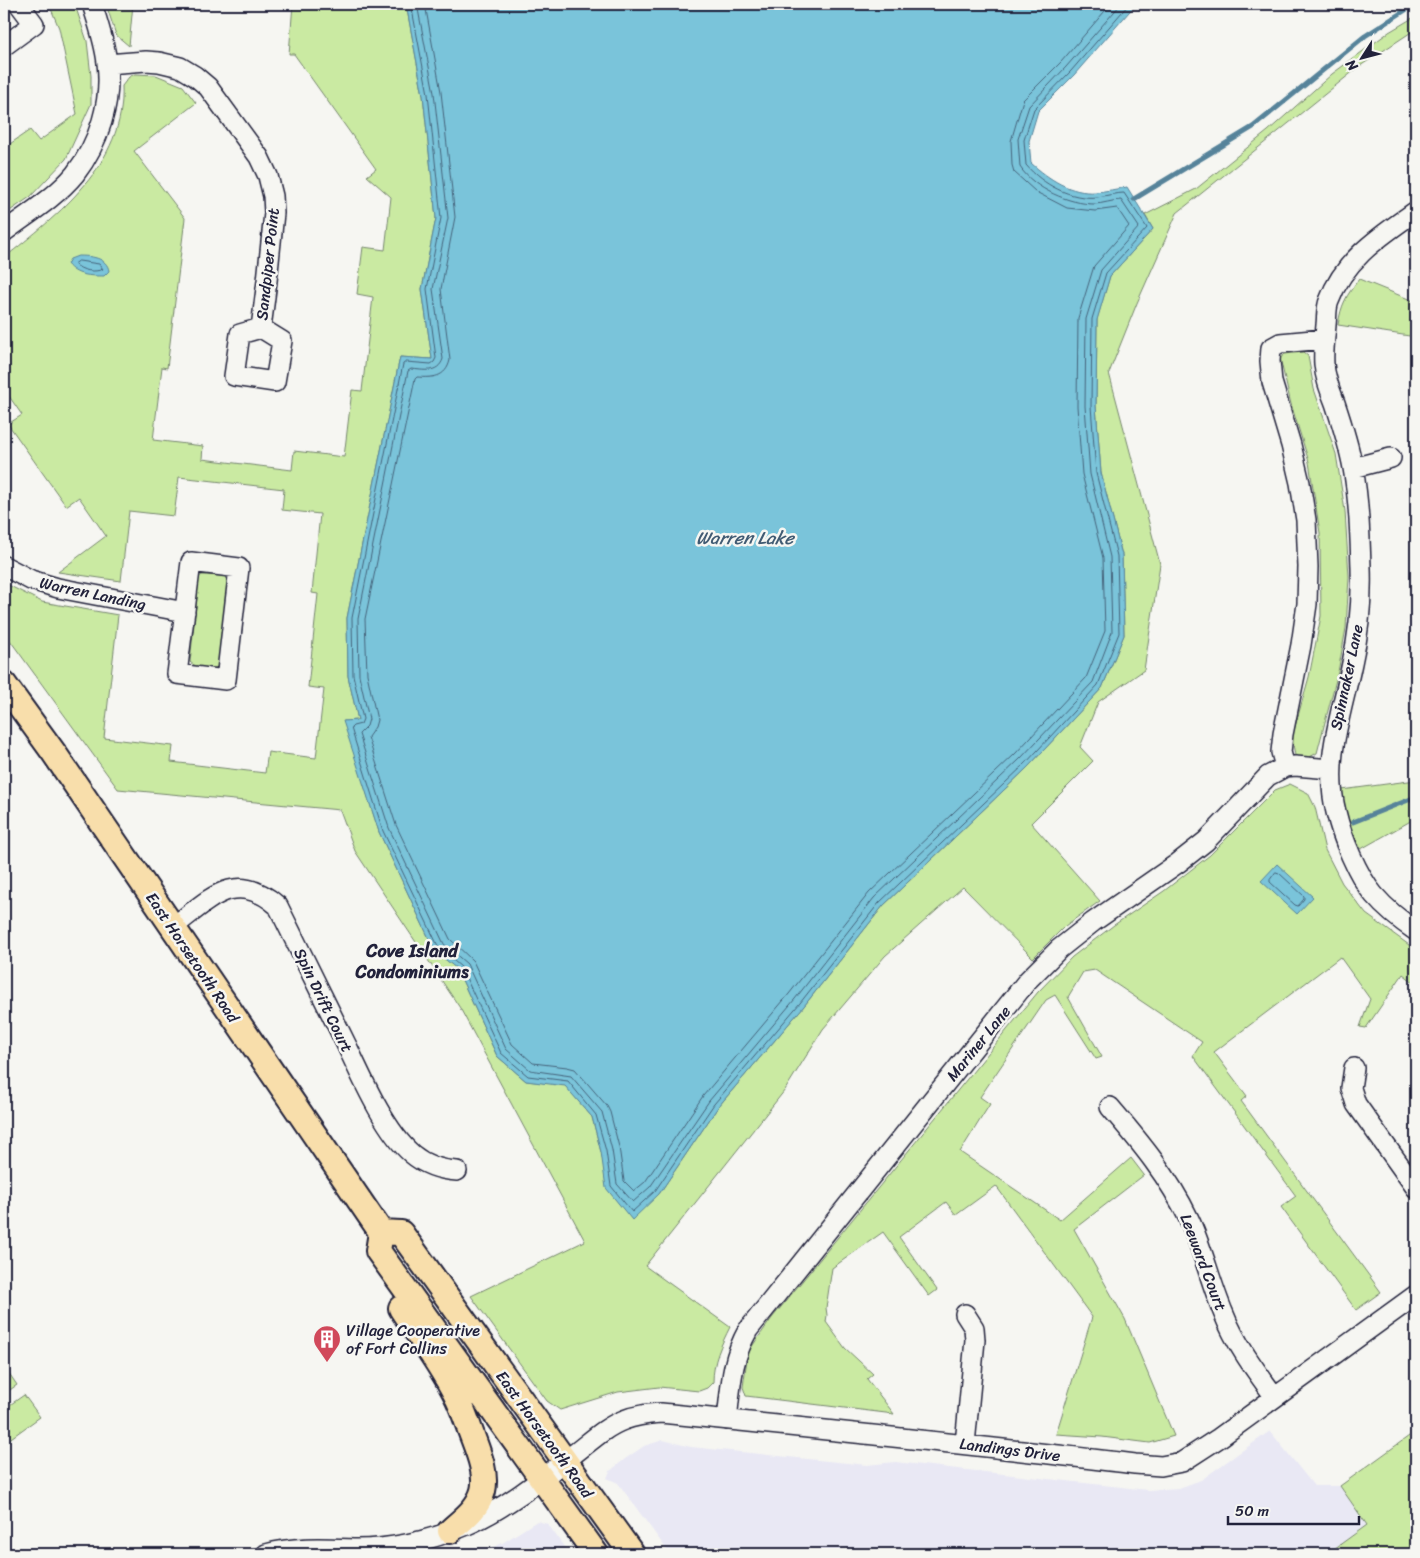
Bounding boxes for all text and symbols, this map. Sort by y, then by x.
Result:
north arrow [1338,32,1388,82]
text: N [1339,54,1365,77]
street label: Sandpiper Point [247,206,288,322]
water label: Warren Lake [696,522,796,554]
street label: Warren Landing [37,568,149,619]
street label: Spinnaker Lane [1321,621,1372,733]
street label: East Horsetooth Road [138,886,248,1030]
district label: Cove Island Condominiums [354,935,469,988]
street label: Spin Drift Court [286,943,361,1058]
street label: Mariner Lane [938,999,1018,1088]
street label: Leeward Court [1172,1209,1235,1315]
place label: Village Cooperative of Fort Collins [346,1316,480,1363]
building icon: Village Cooperative of Fort Collins [312,1324,342,1363]
street label: East Horsetooth Road [488,1364,602,1506]
street label: Landings Drive [958,1429,1062,1470]
scale bar [1228,1493,1359,1525]
text: 50 m [1235,1498,1270,1524]

